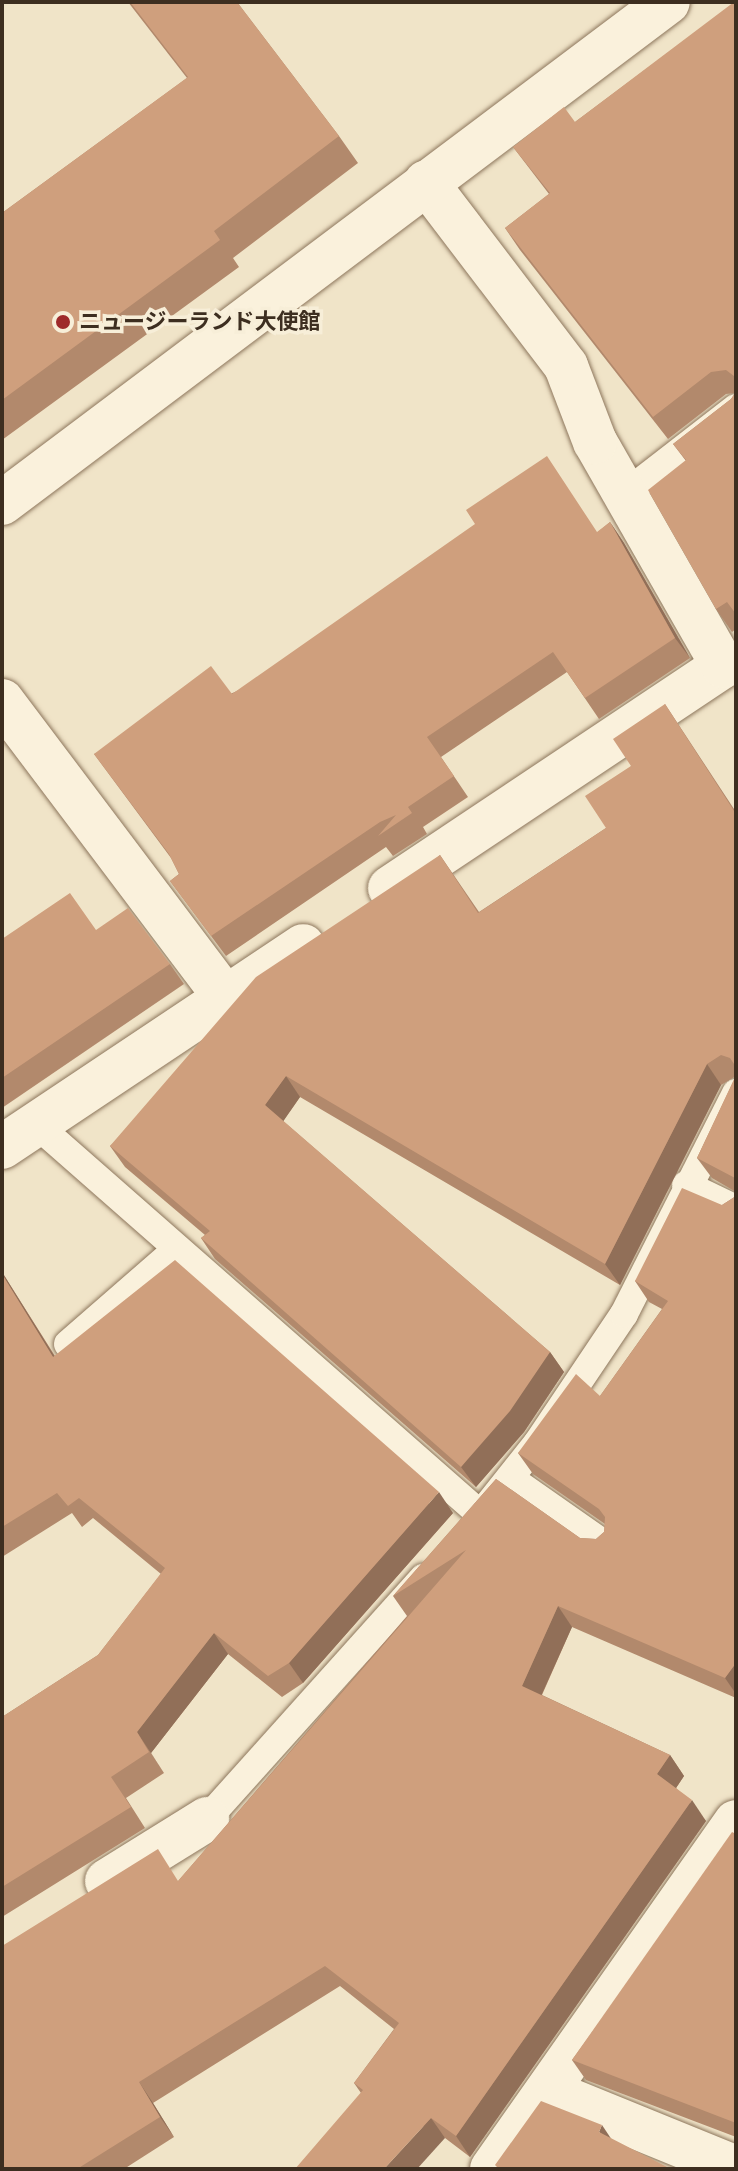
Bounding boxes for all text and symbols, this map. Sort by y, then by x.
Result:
place label: ニュージーランド大使館 [79,309,321,335]
marker: ニュージーランド大使館 [54,313,72,331]

